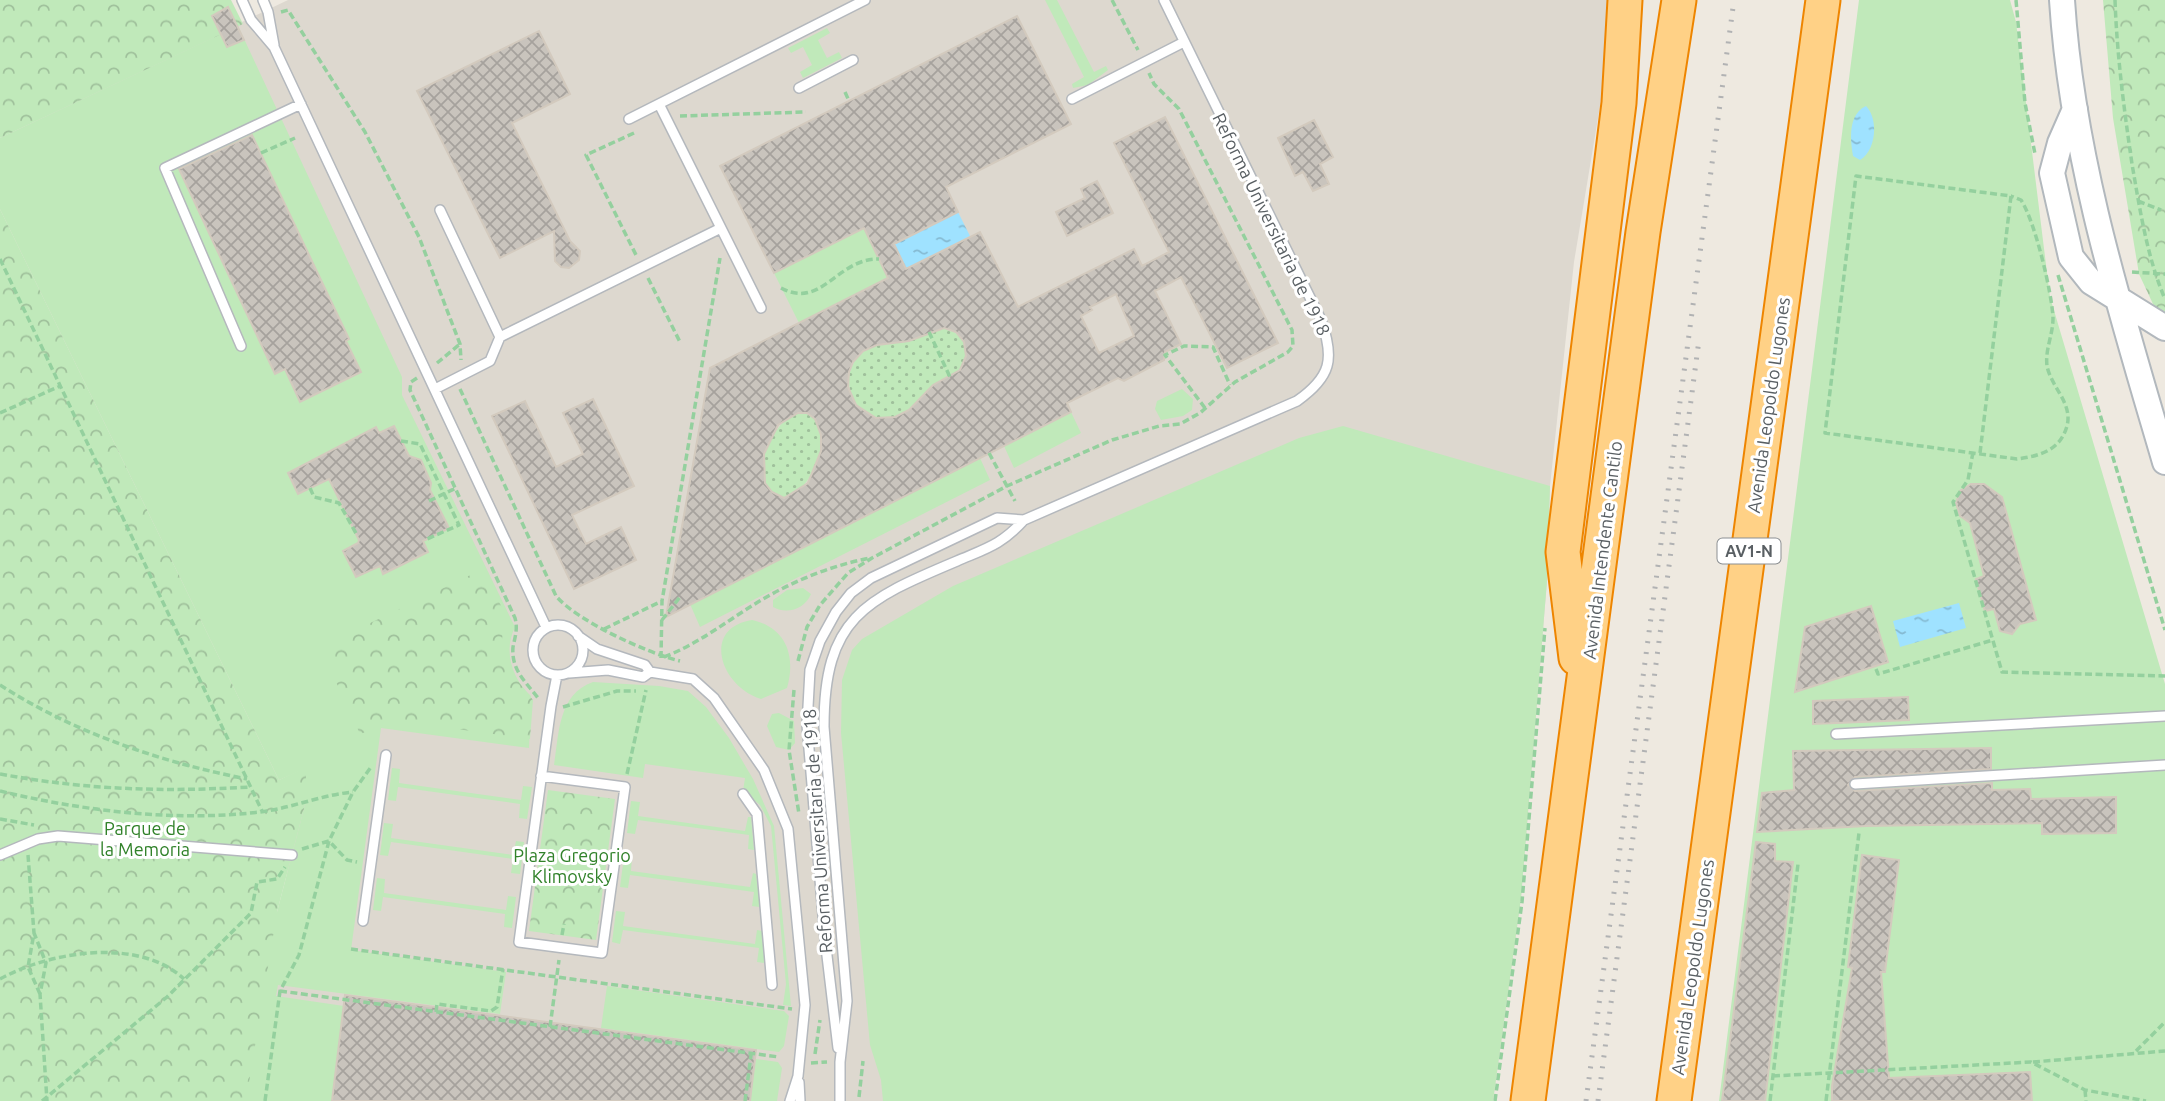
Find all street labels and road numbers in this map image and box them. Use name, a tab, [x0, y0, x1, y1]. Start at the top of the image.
street label: Reforma Universitaria de 1918	[1209, 110, 1335, 338]
street label: Avenida Leopoldo Lugones	[1743, 296, 1793, 514]
street label: Avenida Intendente Cantilo	[1579, 440, 1625, 660]
road number: AV1-N	[1718, 538, 1780, 564]
street label: Reforma Universitaria de 1918	[798, 708, 836, 954]
street label: Avenida Leopoldo Lugones	[1667, 858, 1717, 1076]

